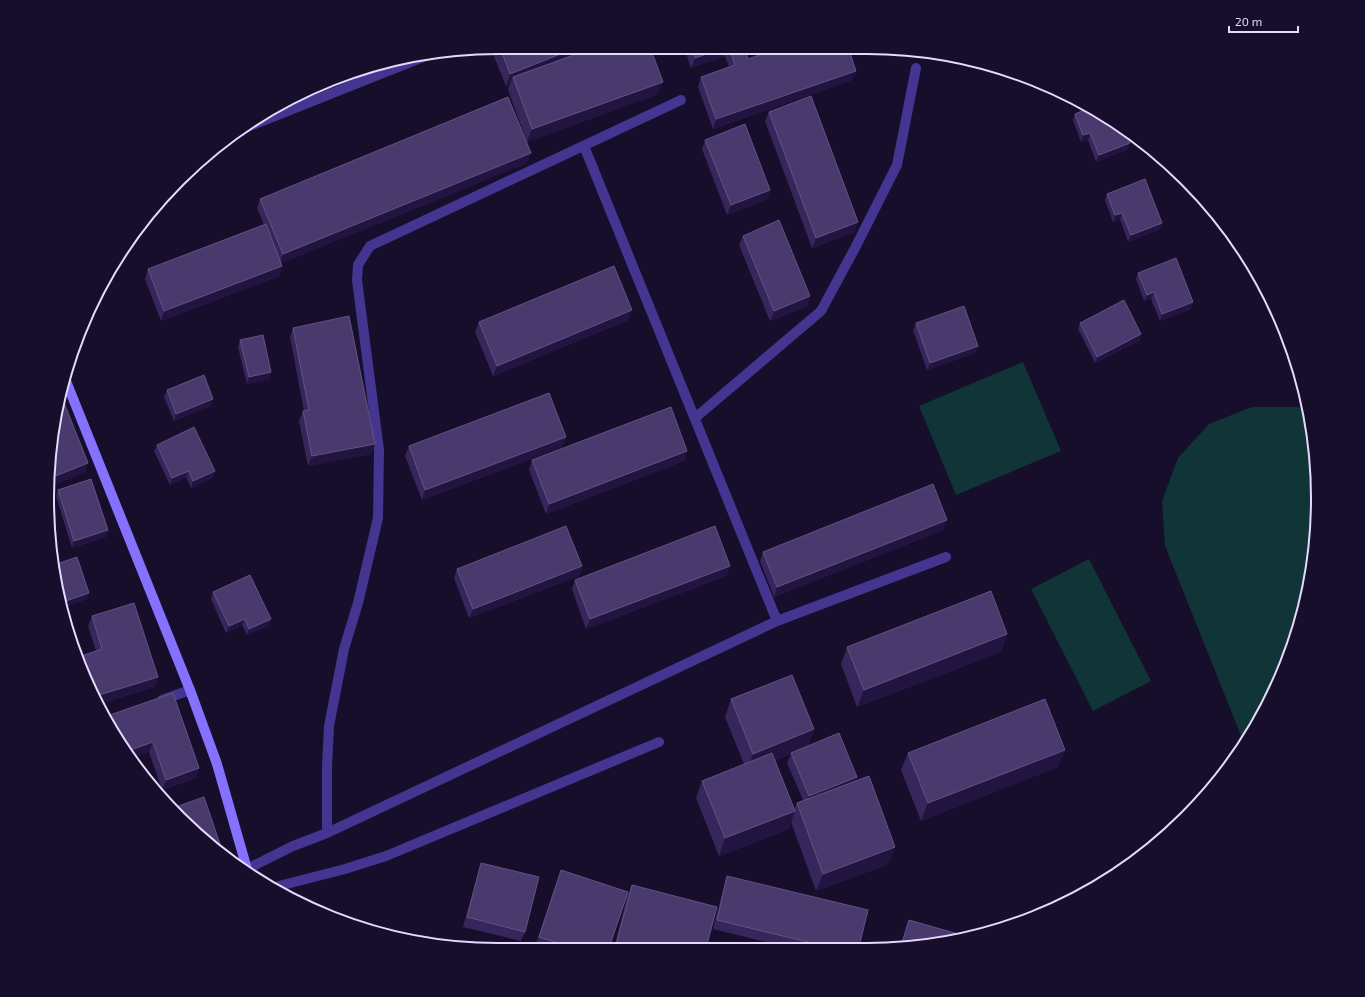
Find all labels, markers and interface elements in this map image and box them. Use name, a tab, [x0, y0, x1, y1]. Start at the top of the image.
scale bar	[1229, 8, 1298, 34]
text: 20 m	[1235, 14, 1262, 28]

